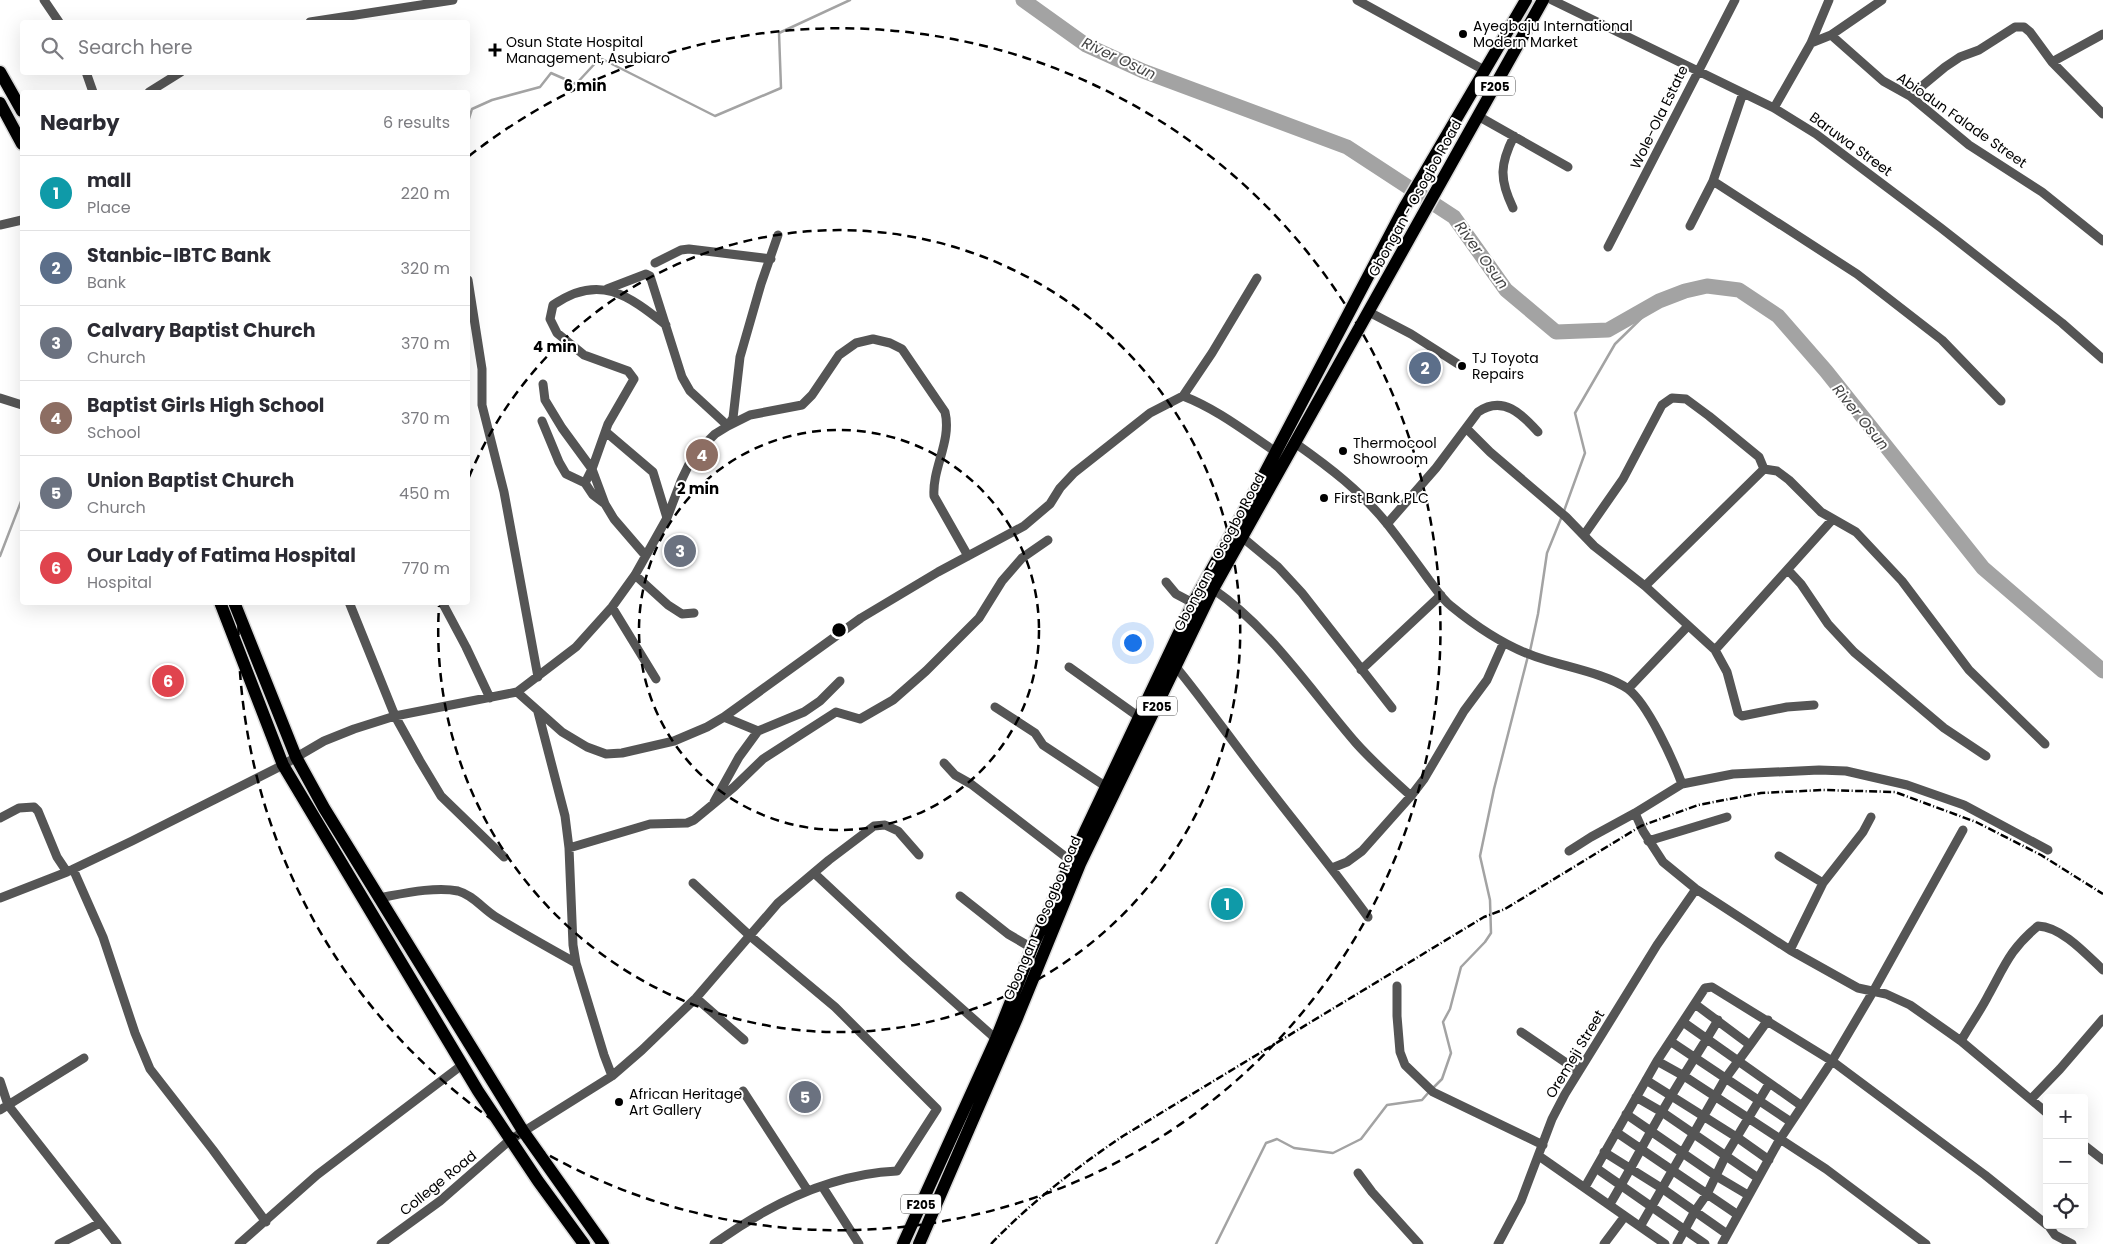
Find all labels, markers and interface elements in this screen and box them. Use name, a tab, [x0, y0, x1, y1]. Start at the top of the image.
place label: Ayegbaju International Modern Market	[1473, 16, 1633, 52]
search box	[20, 20, 470, 75]
marker: Ayegbaju International Modern Market	[1457, 28, 1469, 40]
place label: Osun State Hospital Management, Asubiaro	[506, 32, 670, 68]
water label: River Osun	[1079, 32, 1159, 84]
icon: search	[38, 34, 66, 62]
text: Search here	[78, 34, 192, 61]
marker: Osun State Hospital Management, Asubiaro	[488, 43, 502, 57]
street label: Wole-Ola Estate	[1625, 62, 1693, 172]
street label: Abiodun Falade Street	[1893, 67, 2031, 173]
text: 6 min	[563, 75, 607, 96]
road number: F205	[1475, 76, 1515, 95]
street label: Baruwa Street	[1806, 107, 1896, 181]
text: Nearby	[40, 108, 120, 137]
text: 6 results	[383, 111, 450, 134]
street label: Gbongan - Osogbo Road	[1363, 116, 1467, 280]
text: mall	[87, 167, 131, 194]
text: 1	[53, 182, 59, 205]
text: 220 m	[401, 182, 450, 205]
text: Place	[87, 196, 131, 219]
water label: River Osun	[1450, 217, 1514, 293]
text: Stanbic-IBTC Bank	[87, 242, 271, 269]
text: 2	[51, 257, 61, 280]
text: 320 m	[401, 257, 450, 280]
text: Bank	[87, 271, 126, 294]
text: Calvary Baptist Church	[87, 317, 315, 344]
text: 3	[51, 332, 61, 355]
text: 370 m	[401, 332, 450, 355]
text: 4 min	[533, 336, 577, 357]
text: Church	[87, 346, 146, 369]
place label: TJ Toyota Repairs	[1472, 348, 1539, 384]
pin: 2	[1409, 349, 1441, 387]
marker: TJ Toyota Repairs	[1456, 360, 1468, 372]
water label: River Osun	[1828, 380, 1894, 454]
text: Baptist Girls High School	[87, 392, 324, 419]
text: 4	[51, 407, 61, 430]
text: 370 m	[401, 407, 450, 430]
text: School	[87, 421, 141, 444]
place label: Thermocool Showroom	[1353, 433, 1437, 469]
pin: 4	[686, 436, 718, 474]
marker: Thermocool Showroom	[1337, 445, 1349, 457]
text: Union Baptist Church	[87, 467, 294, 494]
street label: Gbongan - Osogbo Road	[1169, 469, 1269, 635]
text: 2 min	[677, 478, 719, 499]
text: 5	[51, 482, 61, 505]
text: 450 m	[399, 482, 450, 505]
place label: First Bank PLC	[1334, 488, 1429, 508]
marker: First Bank PLC	[1318, 492, 1330, 504]
text: Church	[87, 496, 146, 519]
pin: 3	[664, 532, 696, 570]
text: Our Lady of Fatima Hospital	[87, 542, 356, 569]
text: 6	[51, 557, 61, 580]
text: 770 m	[402, 557, 450, 580]
text: Hospital	[87, 571, 152, 594]
centre of rings	[830, 621, 848, 639]
your location	[1120, 630, 1146, 656]
pin: 6	[152, 662, 184, 700]
road number: F205	[1137, 696, 1177, 716]
street label: Gbongan - Osogbo Road	[998, 833, 1086, 1003]
pin: 1	[1211, 885, 1243, 923]
street label: Oremeji Street	[1541, 1006, 1609, 1102]
pin: 5	[789, 1078, 821, 1116]
place label: African Heritage Art Gallery	[629, 1084, 742, 1120]
map controls	[2043, 1094, 2088, 1229]
button: +	[2043, 1094, 2088, 1139]
marker: African Heritage Art Gallery	[613, 1096, 625, 1108]
button: −	[2043, 1139, 2088, 1184]
street label: College Road	[395, 1146, 481, 1220]
button: locate	[2043, 1184, 2088, 1229]
road number: F205	[901, 1194, 941, 1214]

